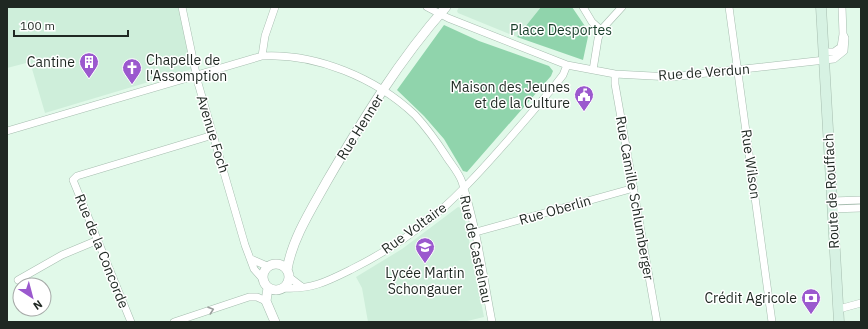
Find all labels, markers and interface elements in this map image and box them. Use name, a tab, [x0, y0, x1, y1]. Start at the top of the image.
scale bar	[14, 12, 128, 38]
text: 100 m	[20, 18, 55, 33]
park label: Place Desportes	[510, 21, 612, 39]
building icon: Cantine	[78, 51, 100, 79]
place label: Chapelle de l'Assomption	[146, 51, 227, 85]
place label: Cantine	[27, 53, 75, 71]
church icon: Chapelle de l'Assomption	[121, 57, 143, 85]
street label: Rue de Verdun	[658, 60, 750, 84]
place label: Maison des Jeunes et de la Culture	[451, 78, 570, 112]
public building icon: Maison des Jeunes et de la Culture	[573, 84, 595, 112]
street label: Rue Henner	[333, 91, 387, 163]
street label: Avenue Foch	[193, 93, 233, 175]
street label: Rue Camille Schlumberger	[612, 115, 658, 281]
street label: Rue Wilson	[737, 128, 765, 200]
street label: Route de Rouffach	[819, 133, 843, 249]
street label: Rue de la Concorde	[71, 191, 133, 311]
street label: Rue Oberlin	[517, 191, 593, 229]
street label: Rue de Castelnau	[456, 194, 496, 304]
street label: Rue Voltaire	[378, 198, 450, 258]
school or university icon: Lycée Martin Schongauer	[414, 236, 436, 264]
place label: Lycée Martin Schongauer	[385, 264, 465, 298]
north arrow	[12, 277, 52, 317]
bank icon: Crédit Agricole	[800, 287, 822, 315]
place label: Crédit Agricole	[704, 289, 797, 307]
text: N	[31, 297, 45, 313]
one-way arrow	[208, 306, 215, 314]

